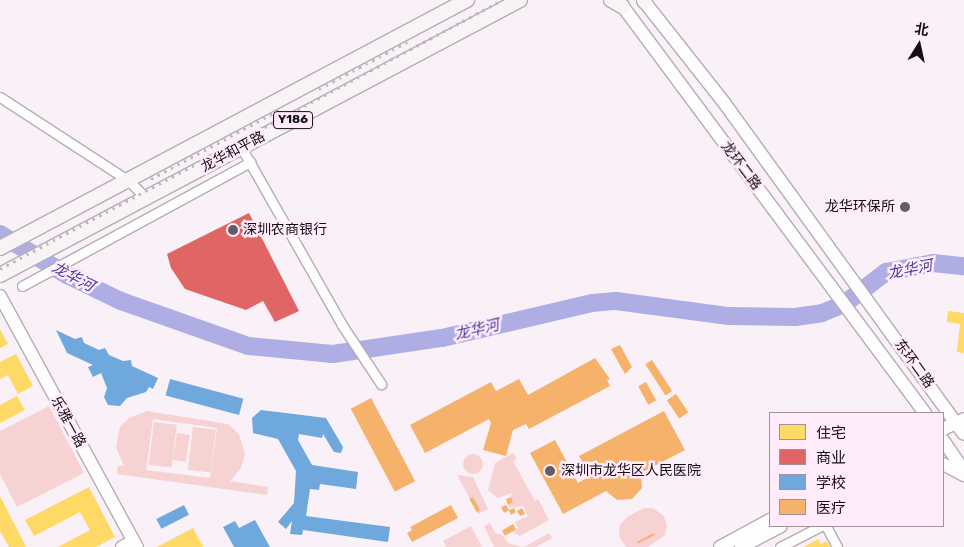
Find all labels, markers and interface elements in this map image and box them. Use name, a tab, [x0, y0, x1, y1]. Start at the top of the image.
north arrow	[894, 20, 944, 70]
text: 北	[913, 20, 930, 39]
road number: Y186	[273, 110, 313, 130]
street label: 龙华和平路	[198, 128, 268, 176]
street label: 龙环二路	[717, 139, 765, 193]
place label: 龙华环保所	[825, 199, 895, 215]
marker: 龙华环保所	[899, 201, 911, 213]
place label: 深圳农商银行	[243, 222, 327, 238]
marker: 深圳农商银行	[227, 224, 239, 236]
water label: 龙华河	[886, 257, 934, 283]
water label: 龙华河	[49, 258, 97, 296]
water label: 龙华河	[453, 316, 501, 344]
street label: 东环二路	[891, 336, 937, 392]
street label: 乐雅一路	[47, 393, 89, 451]
legend	[769, 412, 944, 527]
text: 住宅	[816, 424, 846, 442]
text: 商业	[816, 449, 846, 467]
place label: 深圳市龙华区人民医院	[561, 463, 701, 479]
marker: 深圳市龙华区人民医院	[543, 464, 557, 478]
text: 学校	[816, 474, 846, 492]
text: 医疗	[816, 499, 846, 517]

